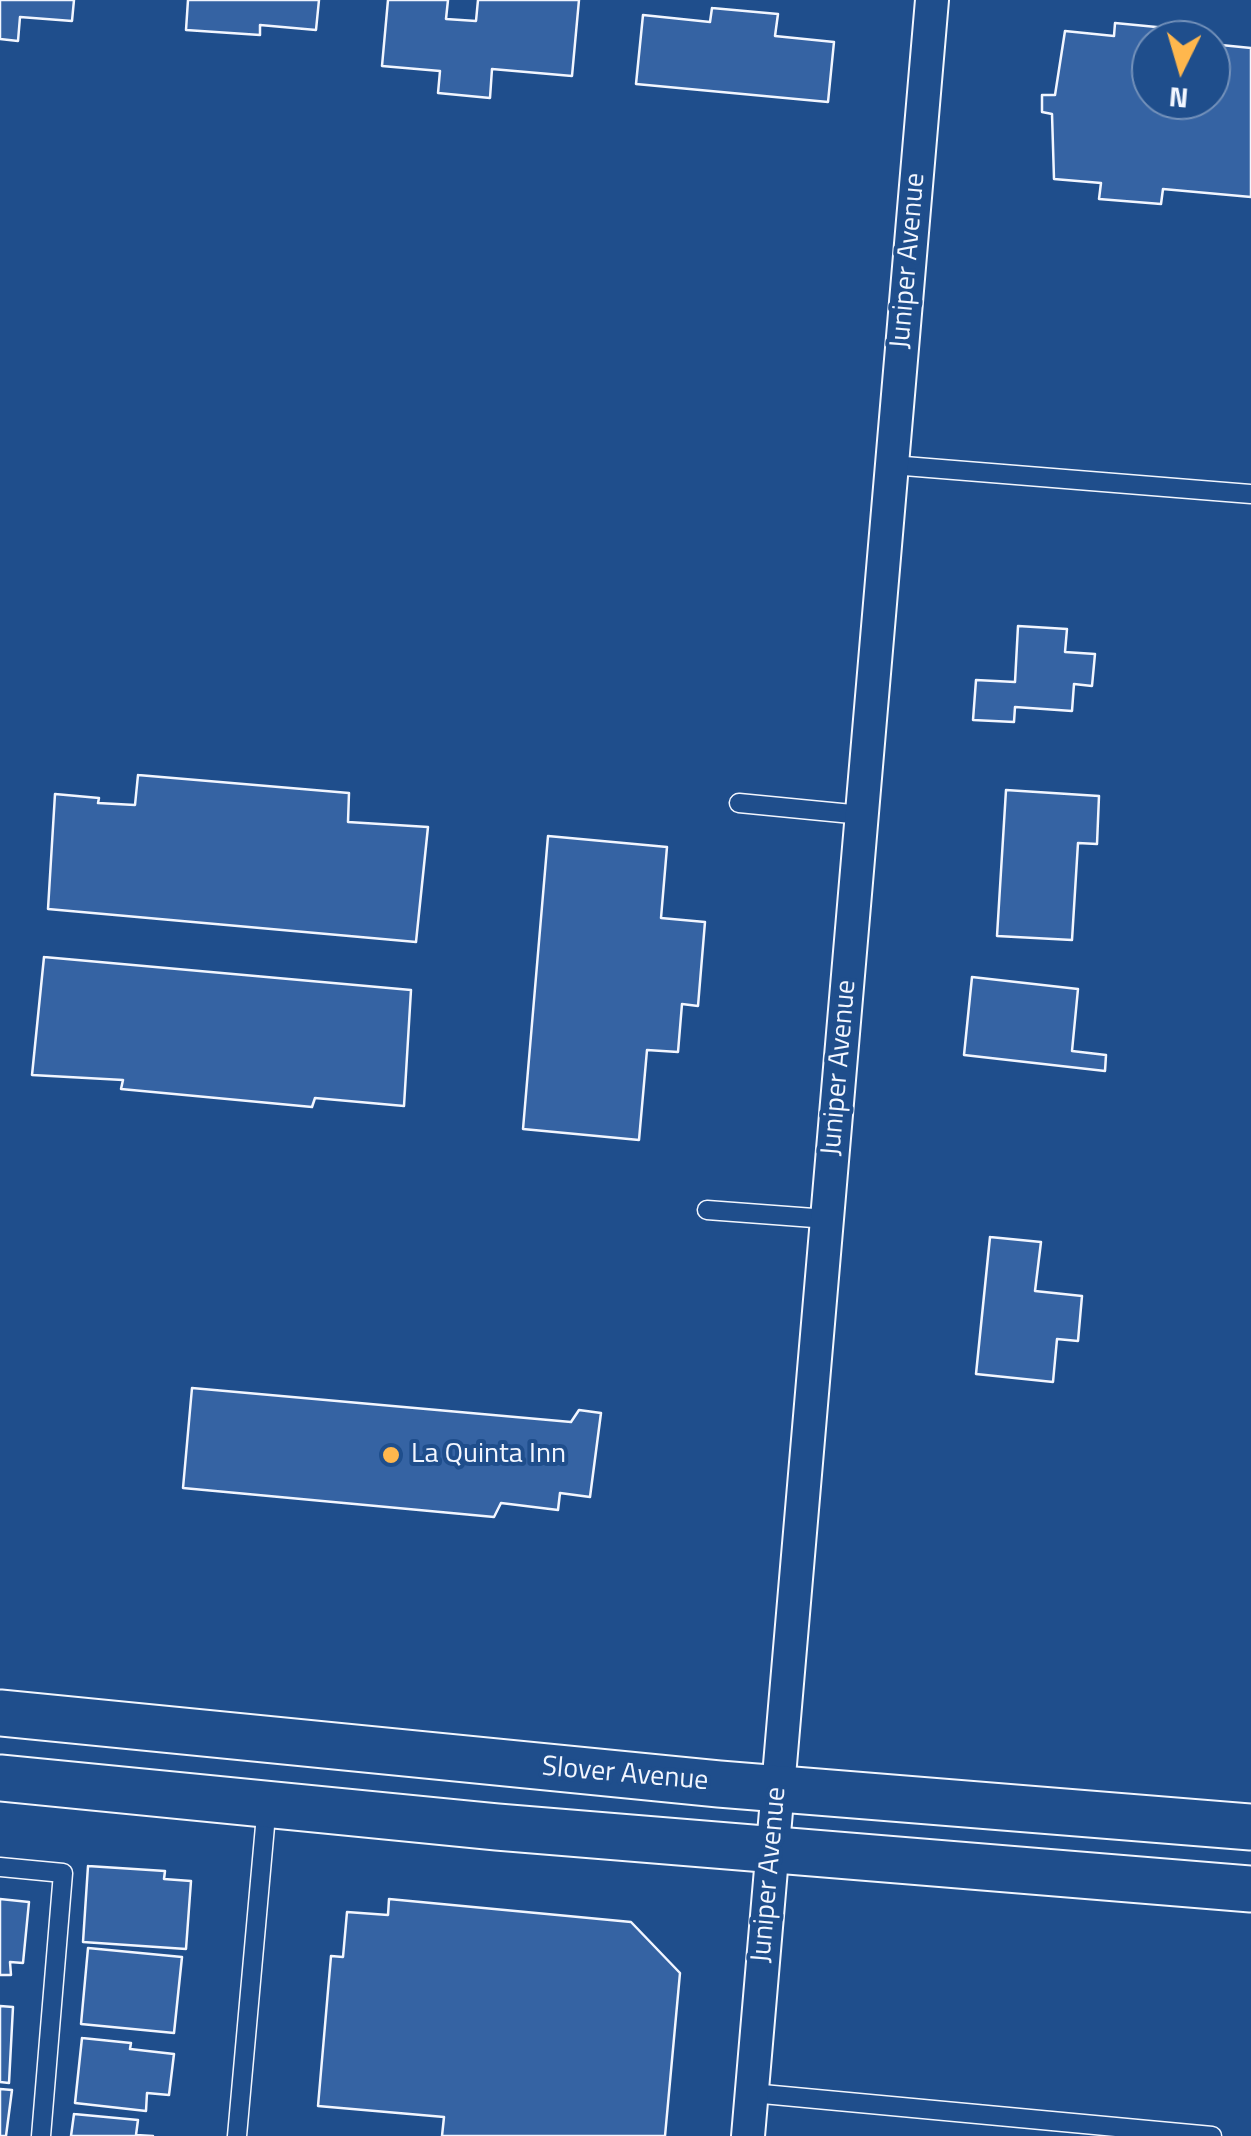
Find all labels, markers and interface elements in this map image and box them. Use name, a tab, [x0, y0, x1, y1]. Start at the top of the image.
north arrow	[1131, 20, 1231, 120]
text: N	[1167, 76, 1190, 121]
street label: Juniper Avenue	[885, 172, 933, 350]
street label: Juniper Avenue	[816, 979, 864, 1157]
place label: La Quinta Inn	[411, 1438, 566, 1472]
marker: La Quinta Inn	[380, 1444, 402, 1466]
street label: Slover Avenue	[540, 1751, 710, 1799]
street label: Juniper Avenue	[746, 1786, 794, 1964]

